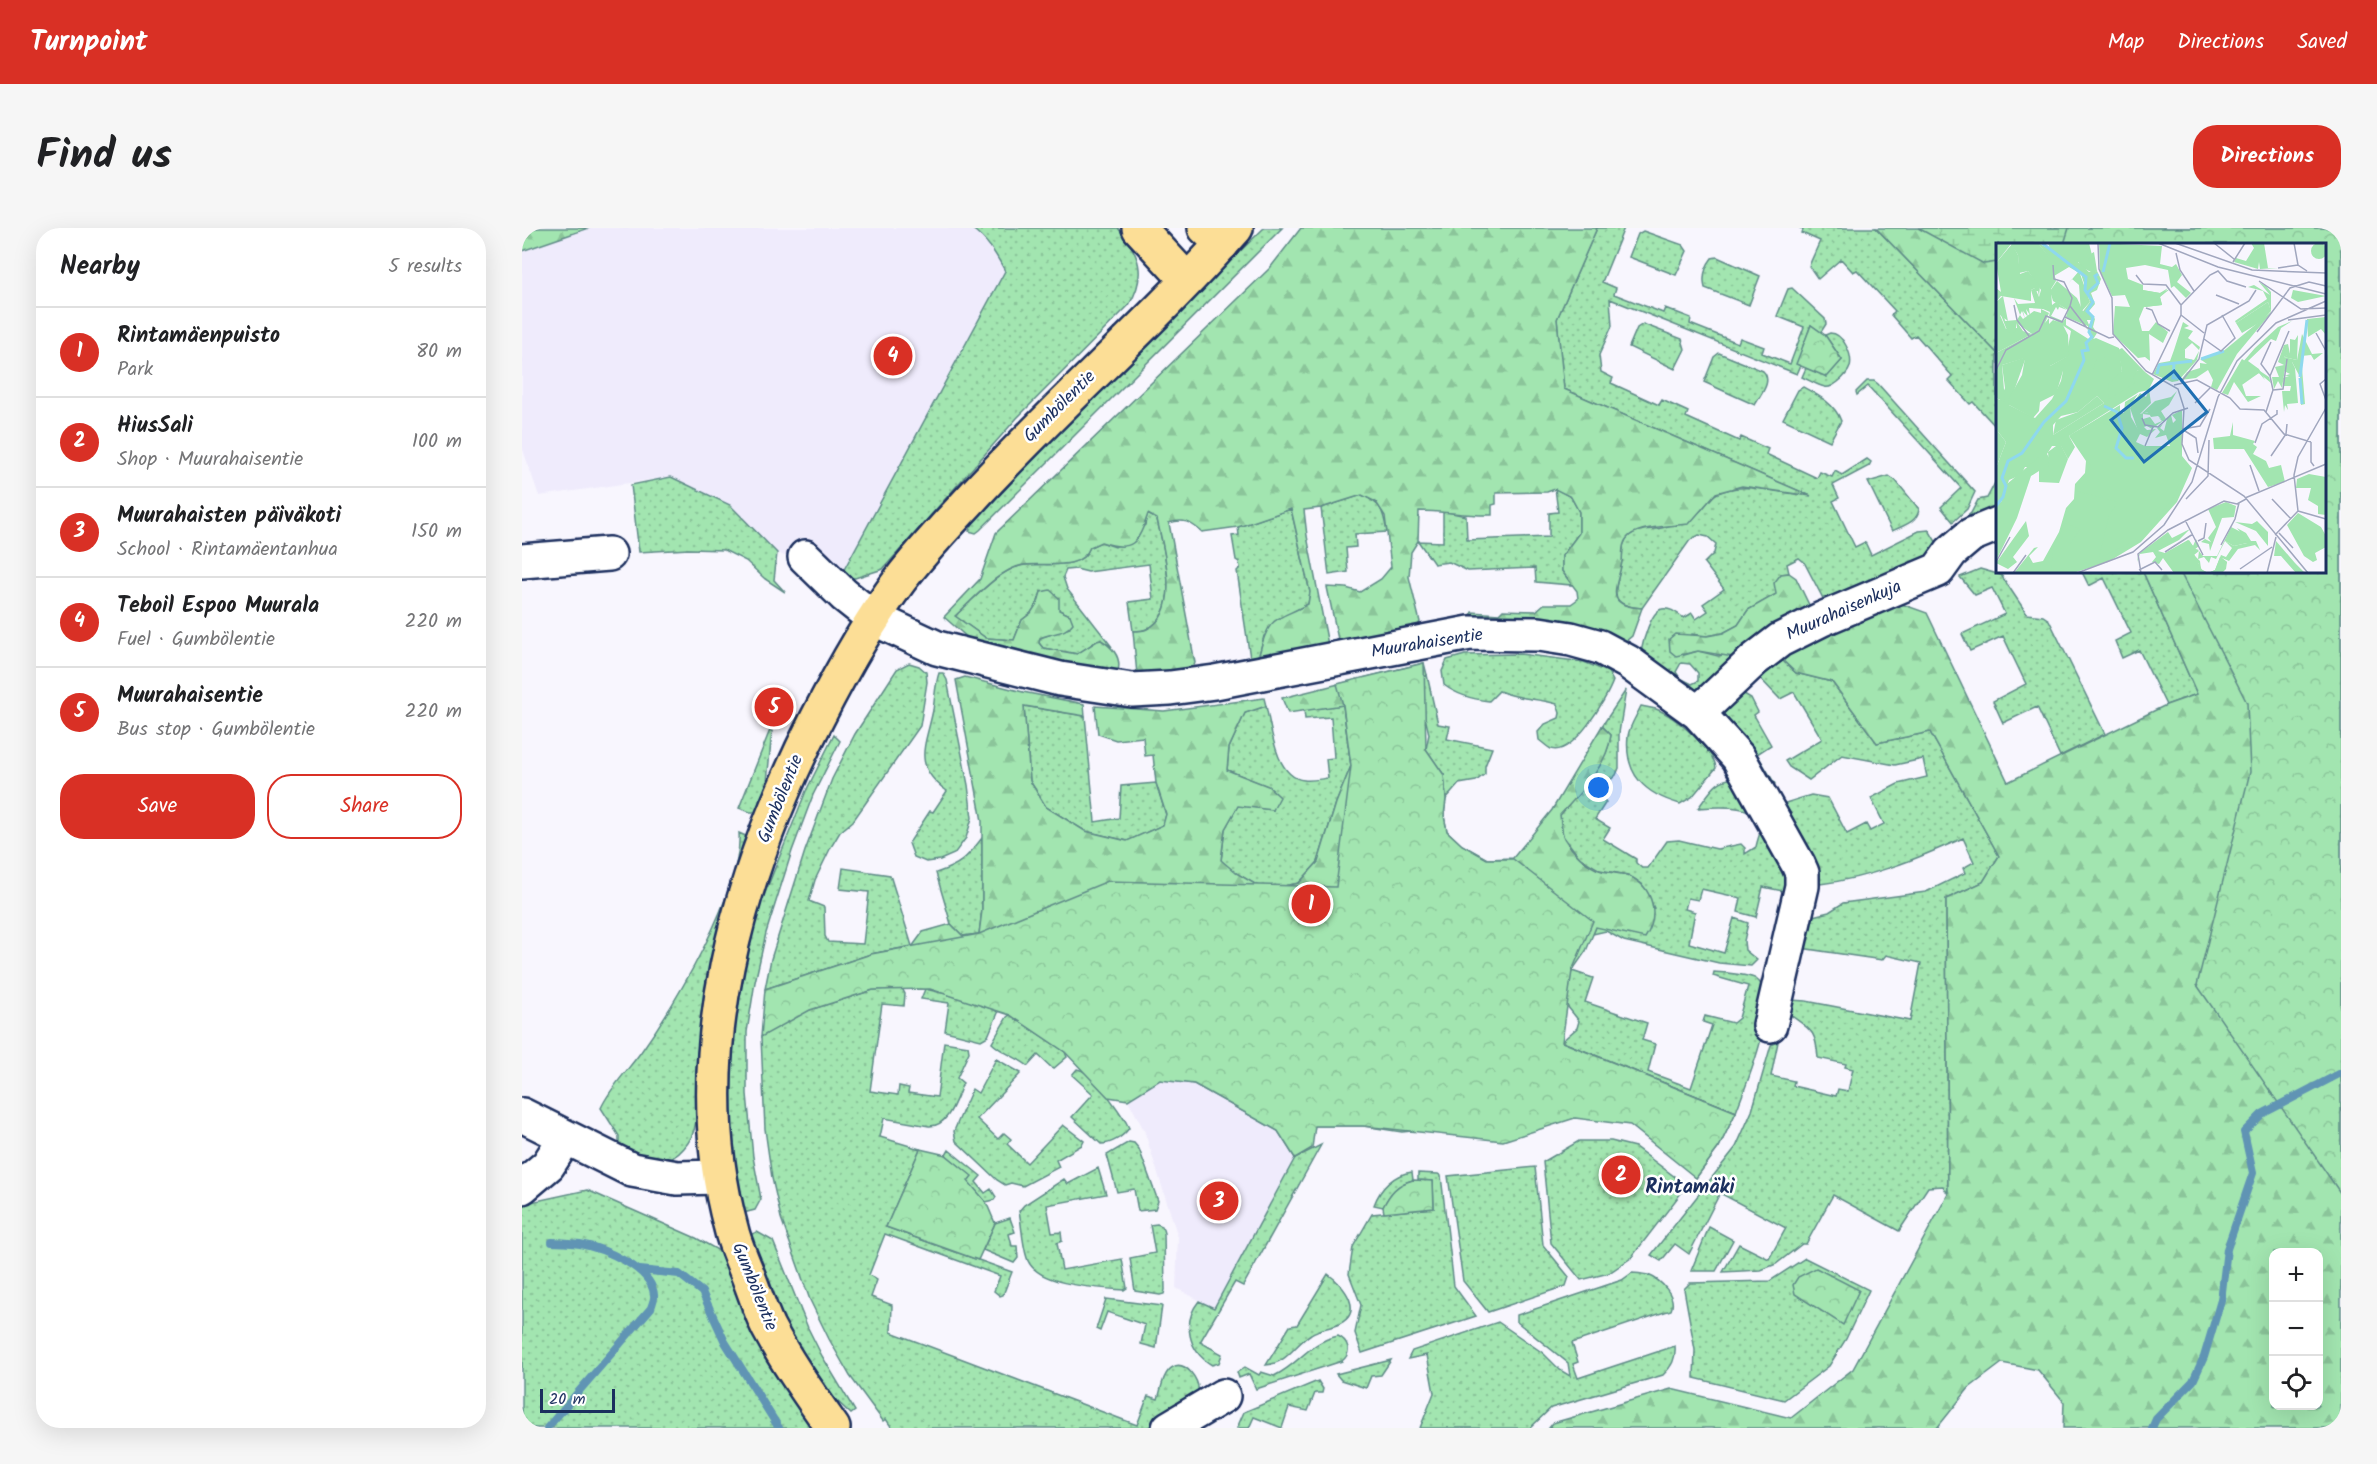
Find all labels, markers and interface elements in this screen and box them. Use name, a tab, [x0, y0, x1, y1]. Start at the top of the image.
text: Turnpoint	[30, 20, 148, 65]
text: Map	[2108, 26, 2144, 59]
text: Directions	[2177, 26, 2264, 59]
text: Saved	[2297, 26, 2347, 59]
text: Find us	[36, 123, 172, 190]
button: Directions	[2193, 125, 2341, 188]
inset map	[1996, 243, 2326, 573]
text: Nearby	[60, 246, 140, 288]
text: 5 results	[388, 251, 462, 283]
text: Rintamäenpuisto	[117, 319, 280, 354]
pin: 4	[874, 334, 913, 378]
text: 1	[76, 336, 83, 368]
text: 80 m	[416, 336, 462, 368]
text: Park	[117, 354, 153, 386]
street label: Gumbölentie	[1017, 364, 1103, 450]
text: HiusSali	[117, 409, 193, 444]
text: 2	[74, 426, 85, 458]
text: 100 m	[412, 426, 462, 458]
text: Shop · Muurahaisentie	[117, 444, 303, 476]
text: Muurahaisten päiväkoti	[117, 499, 341, 534]
text: 3	[74, 516, 85, 548]
text: 150 m	[411, 516, 462, 548]
text: School · Rintamäentanhua	[117, 534, 338, 566]
street label: Muurahaisenkuja	[1782, 573, 1906, 649]
text: Teboil Espoo Muurala	[117, 589, 319, 624]
text: 4	[74, 606, 85, 638]
text: 220 m	[405, 606, 462, 638]
street label: Muurahaisentie	[1369, 621, 1485, 667]
text: Fuel · Gumbölentie	[117, 624, 275, 656]
text: Muurahaisentie	[117, 679, 263, 714]
pin: 5	[754, 684, 794, 730]
text: 5	[74, 696, 85, 728]
text: 220 m	[405, 696, 462, 728]
text: Bus stop · Gumbölentie	[117, 714, 315, 746]
street label: Gumbölentie	[750, 750, 812, 848]
your location	[1584, 773, 1613, 802]
button: Save	[60, 774, 255, 839]
button: Share	[267, 774, 462, 839]
pin: 1	[1292, 882, 1330, 926]
pin: 2	[1602, 1152, 1640, 1198]
district label: Rintamäki	[1645, 1172, 1735, 1204]
pin: 3	[1200, 1178, 1238, 1224]
street label: Gumbölentie	[723, 1238, 785, 1336]
map controls	[2269, 1248, 2323, 1410]
button: +	[2269, 1248, 2323, 1302]
button: −	[2269, 1302, 2323, 1356]
button: locate	[2269, 1356, 2323, 1410]
scale bar	[540, 1386, 615, 1414]
text: 20 m	[549, 1387, 585, 1412]

